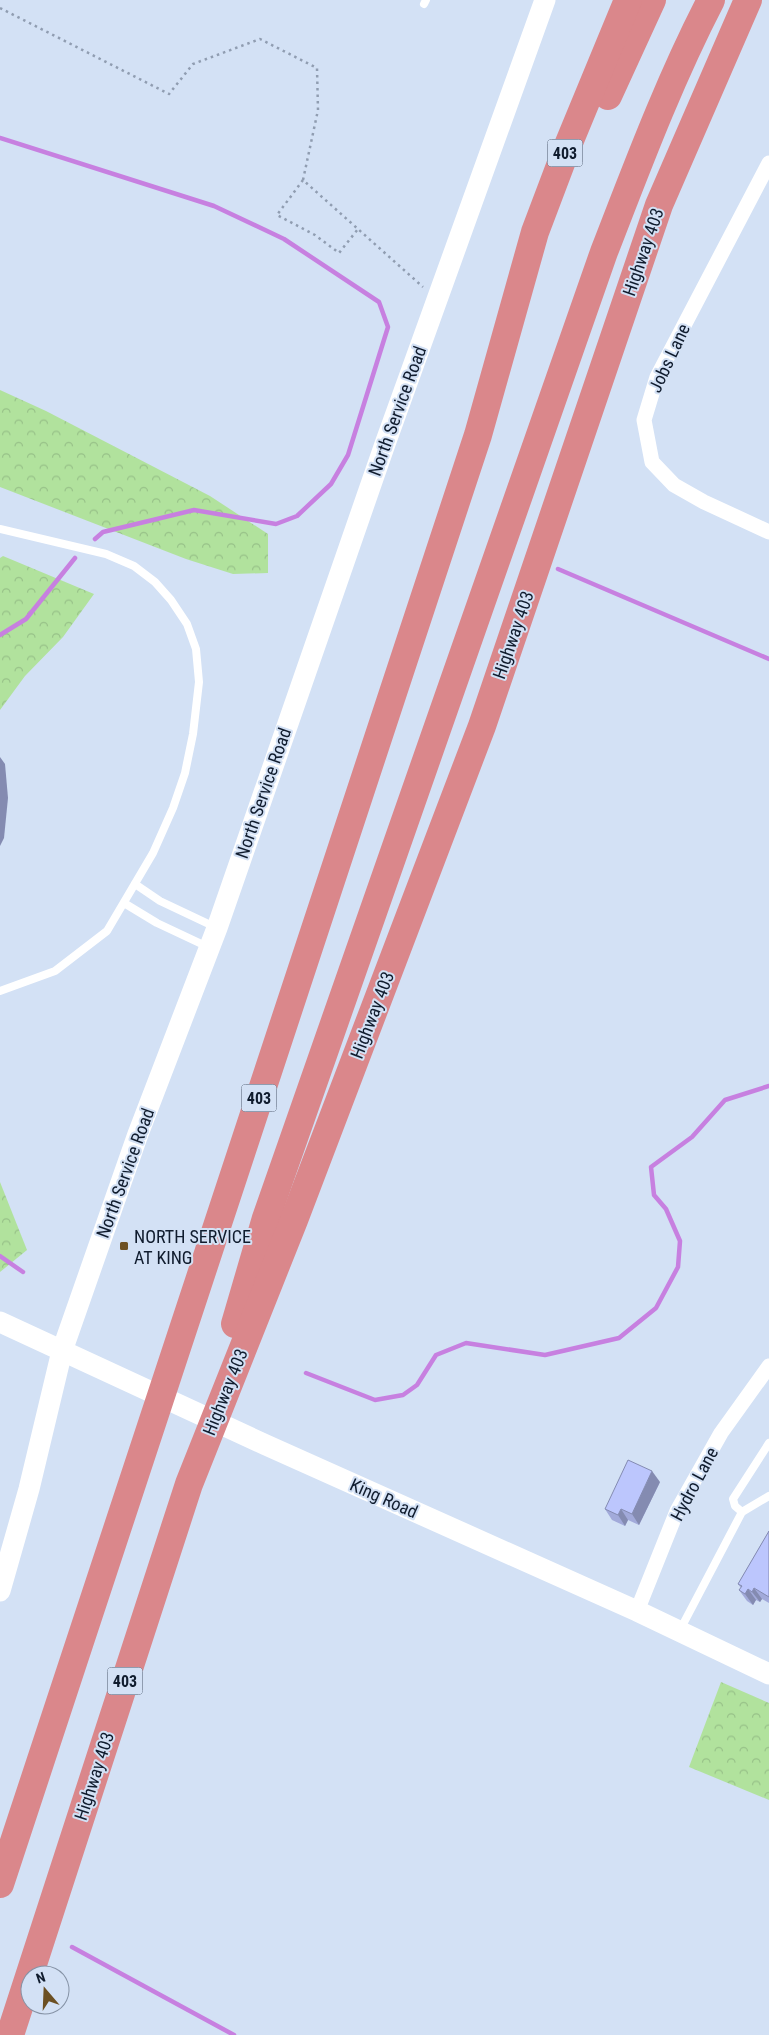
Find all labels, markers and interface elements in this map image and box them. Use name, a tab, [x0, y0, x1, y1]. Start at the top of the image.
road number: 403	[548, 140, 582, 167]
street label: Highway 403	[618, 205, 668, 299]
street label: Jobs Lane	[644, 320, 694, 396]
street label: North Service Road	[364, 343, 430, 479]
street label: Highway 403	[488, 588, 538, 682]
street label: North Service Road	[231, 725, 295, 861]
street label: Highway 403	[346, 969, 398, 1061]
road number: 403	[242, 1084, 276, 1112]
street label: North Service Road	[92, 1105, 158, 1241]
place label: NORTH SERVICE AT KING	[134, 1226, 251, 1268]
marker: NORTH SERVICE AT KING	[118, 1240, 130, 1252]
street label: Highway 403	[198, 1346, 252, 1438]
street label: Hydro Lane	[666, 1444, 722, 1524]
street label: King Road	[347, 1474, 421, 1522]
road number: 403	[108, 1668, 142, 1694]
street label: Highway 403	[70, 1729, 118, 1823]
north arrow	[20, 1965, 70, 2015]
text: N	[34, 1969, 47, 1987]

